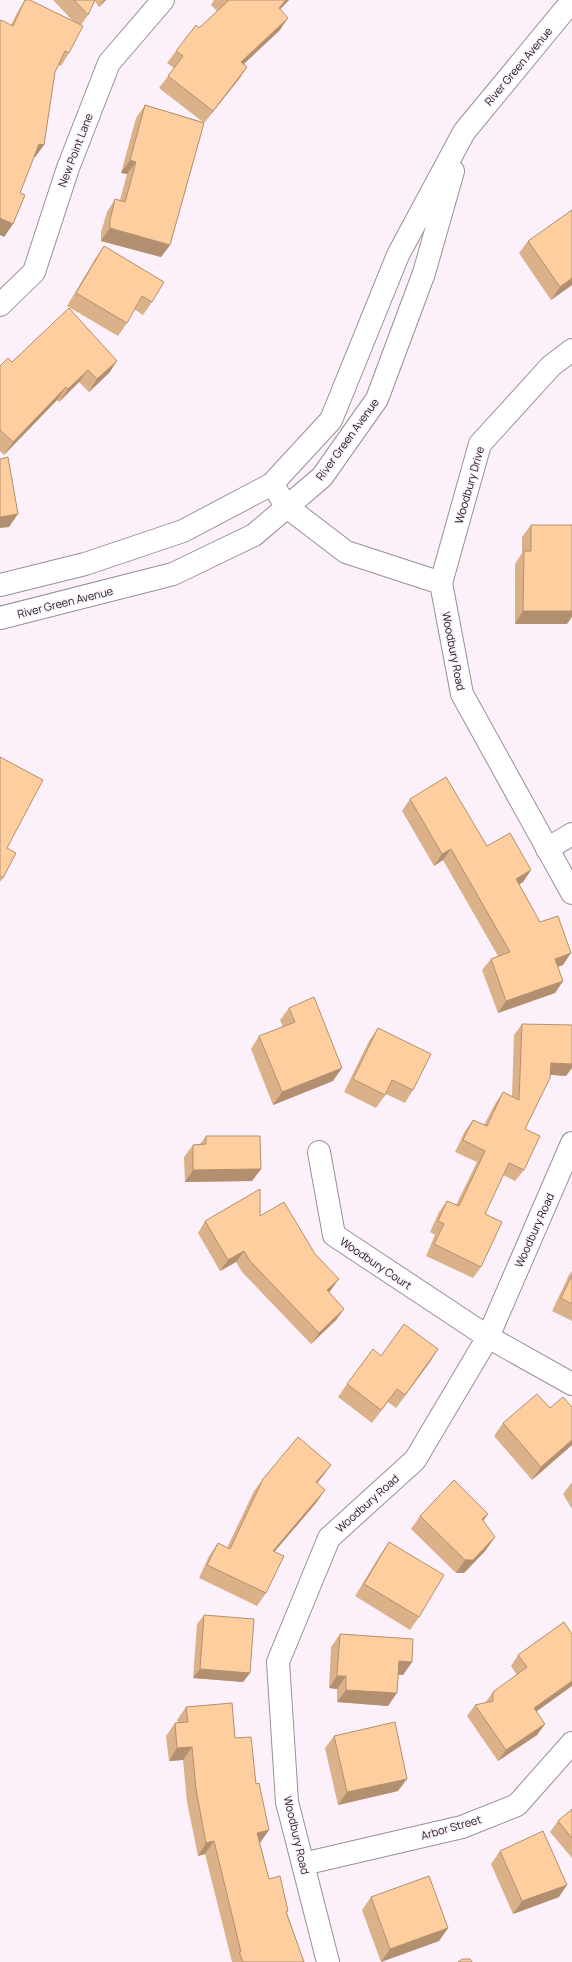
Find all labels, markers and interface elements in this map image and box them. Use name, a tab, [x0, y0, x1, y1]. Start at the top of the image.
street label: River Green Avenue	[481, 23, 556, 108]
street label: New Point Lane	[54, 110, 96, 189]
street label: River Green Avenue	[312, 394, 382, 483]
street label: Woodbury Drive	[451, 444, 487, 525]
street label: River Green Avenue	[16, 583, 115, 621]
street label: Woodbury Road	[439, 610, 469, 692]
street label: Woodbury Road	[511, 1190, 557, 1270]
street label: Woodbury Court	[337, 1233, 415, 1293]
street label: Woodbury Road	[332, 1471, 402, 1535]
street label: Woodbury Road	[281, 1794, 313, 1876]
street label: Arbor Street	[419, 1811, 483, 1843]

